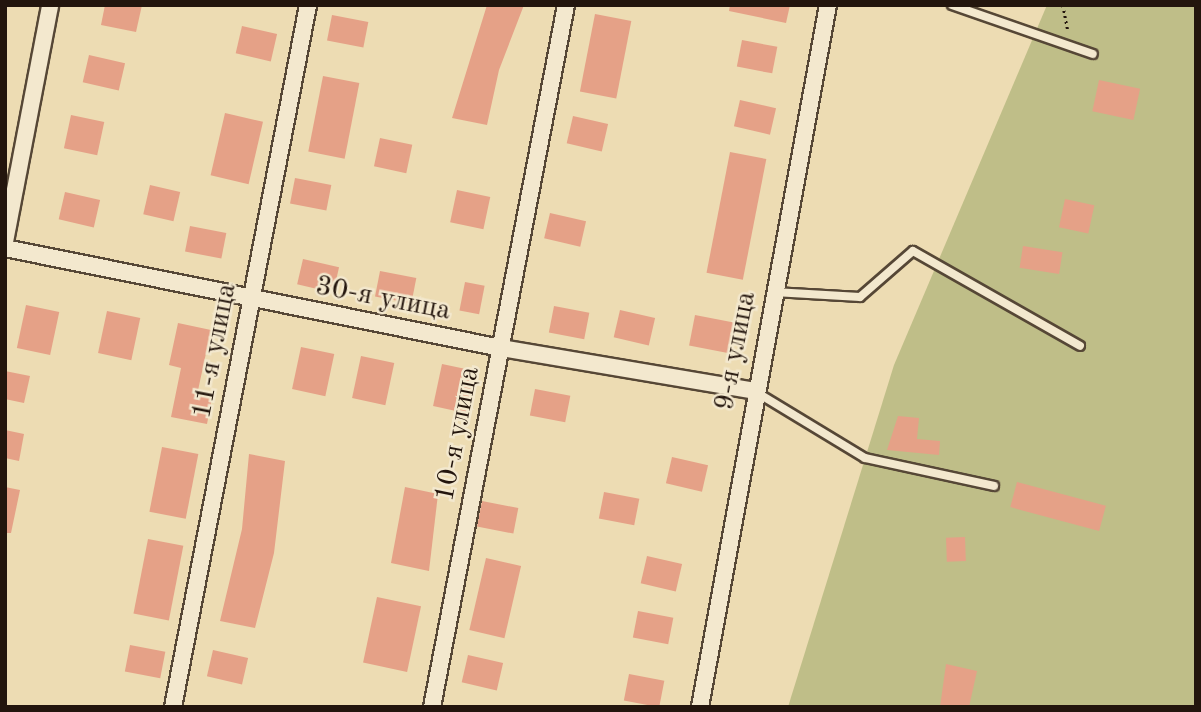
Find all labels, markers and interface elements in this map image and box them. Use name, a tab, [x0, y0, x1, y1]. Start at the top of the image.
street label: 30-я улица	[313, 269, 453, 329]
street label: 11-я улица	[185, 281, 245, 421]
street label: 9-я улица	[708, 289, 764, 413]
street label: 10-я улица	[428, 364, 488, 504]

